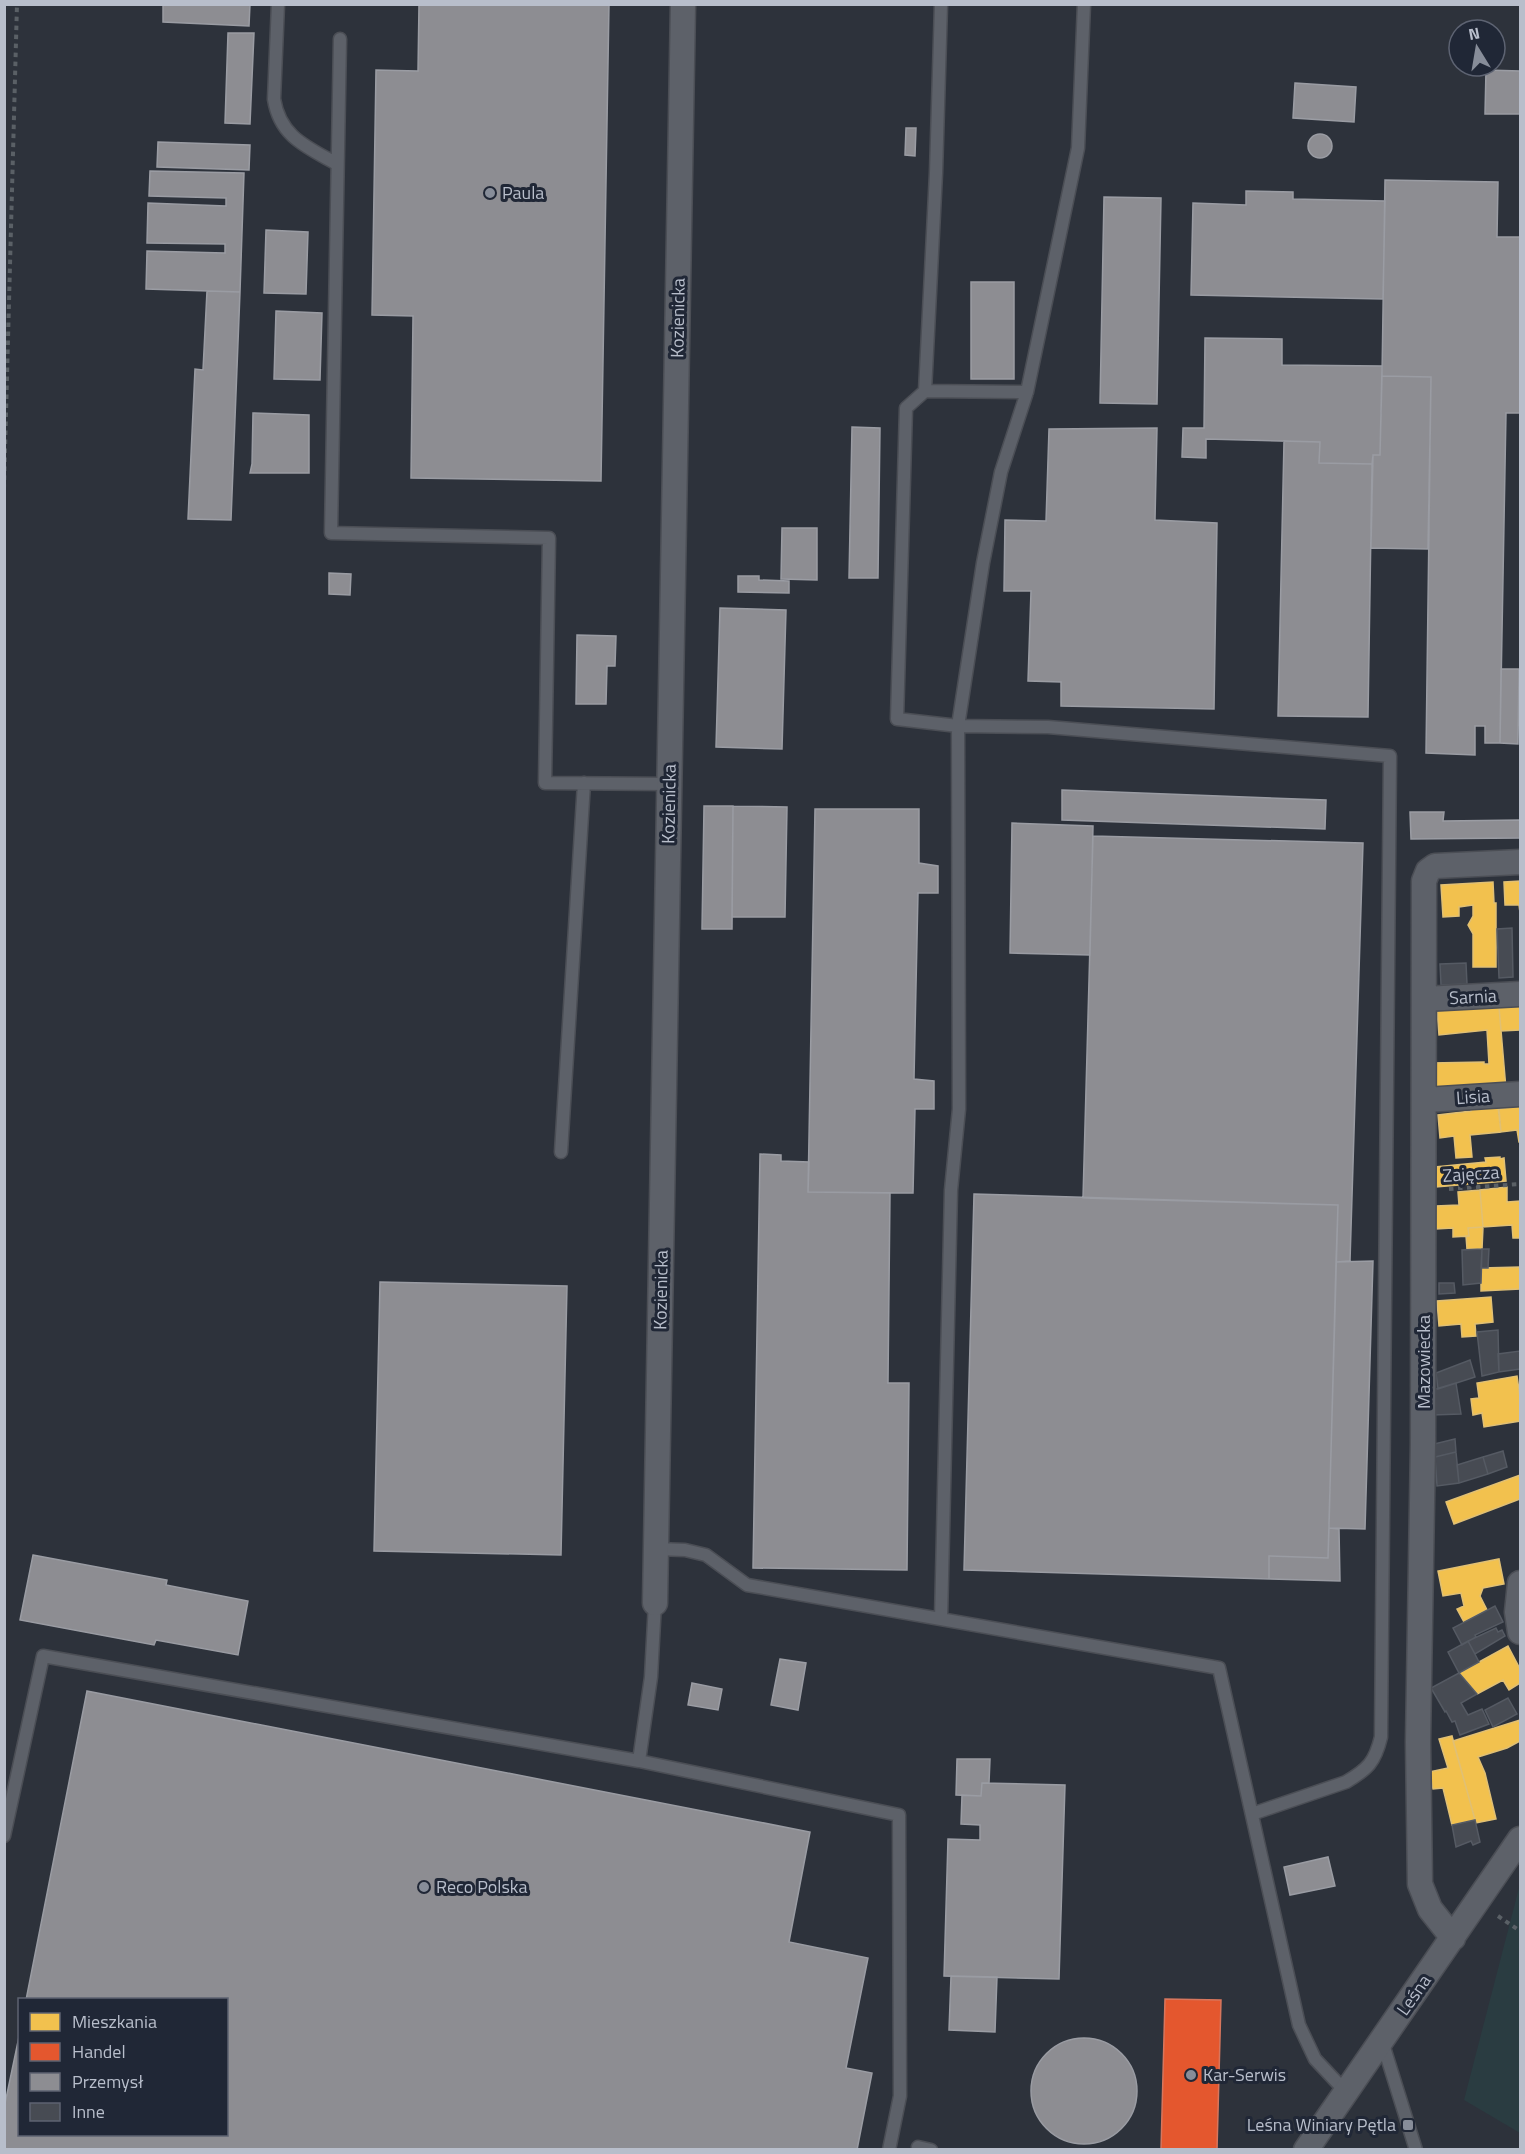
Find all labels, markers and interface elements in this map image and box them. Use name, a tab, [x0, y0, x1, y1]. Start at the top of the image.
north arrow	[1447, 18, 1507, 78]
text: N	[1466, 20, 1482, 46]
place label: Paula	[502, 179, 544, 206]
marker: Paula	[483, 186, 497, 200]
street label: Kozienicka	[663, 278, 692, 358]
street label: Kozienicka	[654, 764, 683, 844]
street label: Sarnia	[1448, 982, 1497, 1011]
street label: Lisia	[1455, 1082, 1491, 1111]
street label: Zajęcza	[1442, 1158, 1500, 1189]
street label: Kozienicka	[646, 1250, 675, 1330]
street label: Mazowiecka	[1410, 1315, 1437, 1409]
place label: Reco Polska	[436, 1873, 527, 1900]
marker: Reco Polska	[417, 1880, 431, 1894]
street label: Leśna	[1390, 1969, 1437, 2021]
legend	[18, 1998, 228, 2136]
text: Mieszkania	[72, 2008, 157, 2035]
text: Handel	[72, 2038, 126, 2065]
place label: Kar-Serwis	[1203, 2061, 1286, 2088]
text: Przemysł	[72, 2068, 144, 2095]
marker: Kar-Serwis	[1184, 2068, 1198, 2082]
text: Inne	[72, 2098, 105, 2125]
place label: Leśna Winiary Pętla	[1247, 2111, 1396, 2138]
marker: Leśna Winiary Pętla	[1401, 2118, 1415, 2132]

